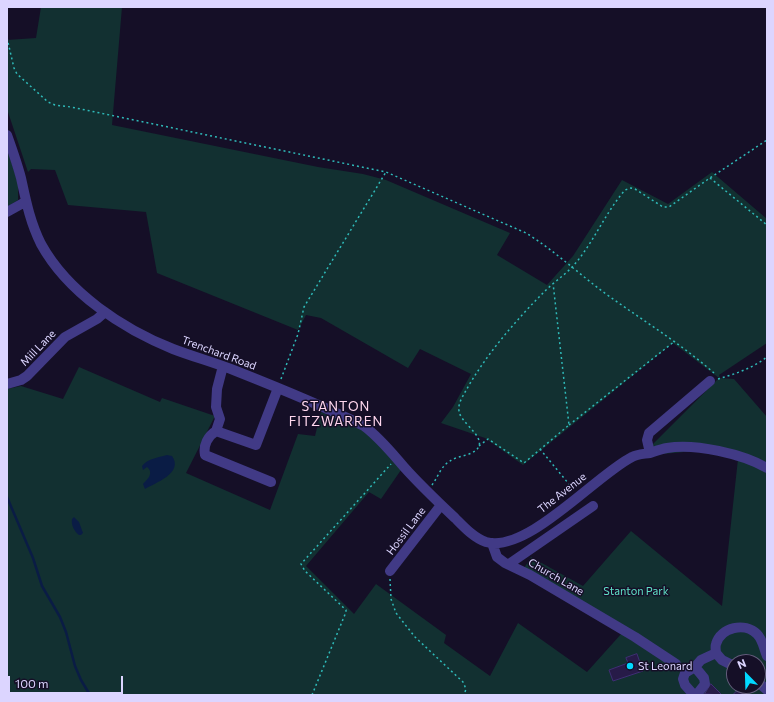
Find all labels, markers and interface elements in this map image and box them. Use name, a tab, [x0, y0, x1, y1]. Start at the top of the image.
street label: Mill Lane	[18, 327, 58, 369]
street label: Trenchard Road	[180, 333, 258, 373]
district label: STANTON FITZWARREN	[289, 399, 383, 430]
street label: The Avenue	[535, 470, 589, 516]
street label: Hossil Lane	[384, 504, 428, 558]
street label: Church Lane	[526, 556, 586, 598]
park label: Stanton Park	[603, 584, 669, 598]
north arrow	[726, 654, 766, 694]
text: N	[735, 656, 748, 671]
place label: St Leonard	[638, 659, 692, 673]
marker: St Leonard	[625, 661, 635, 671]
scale bar	[10, 668, 125, 694]
text: 100 m	[15, 676, 49, 690]

